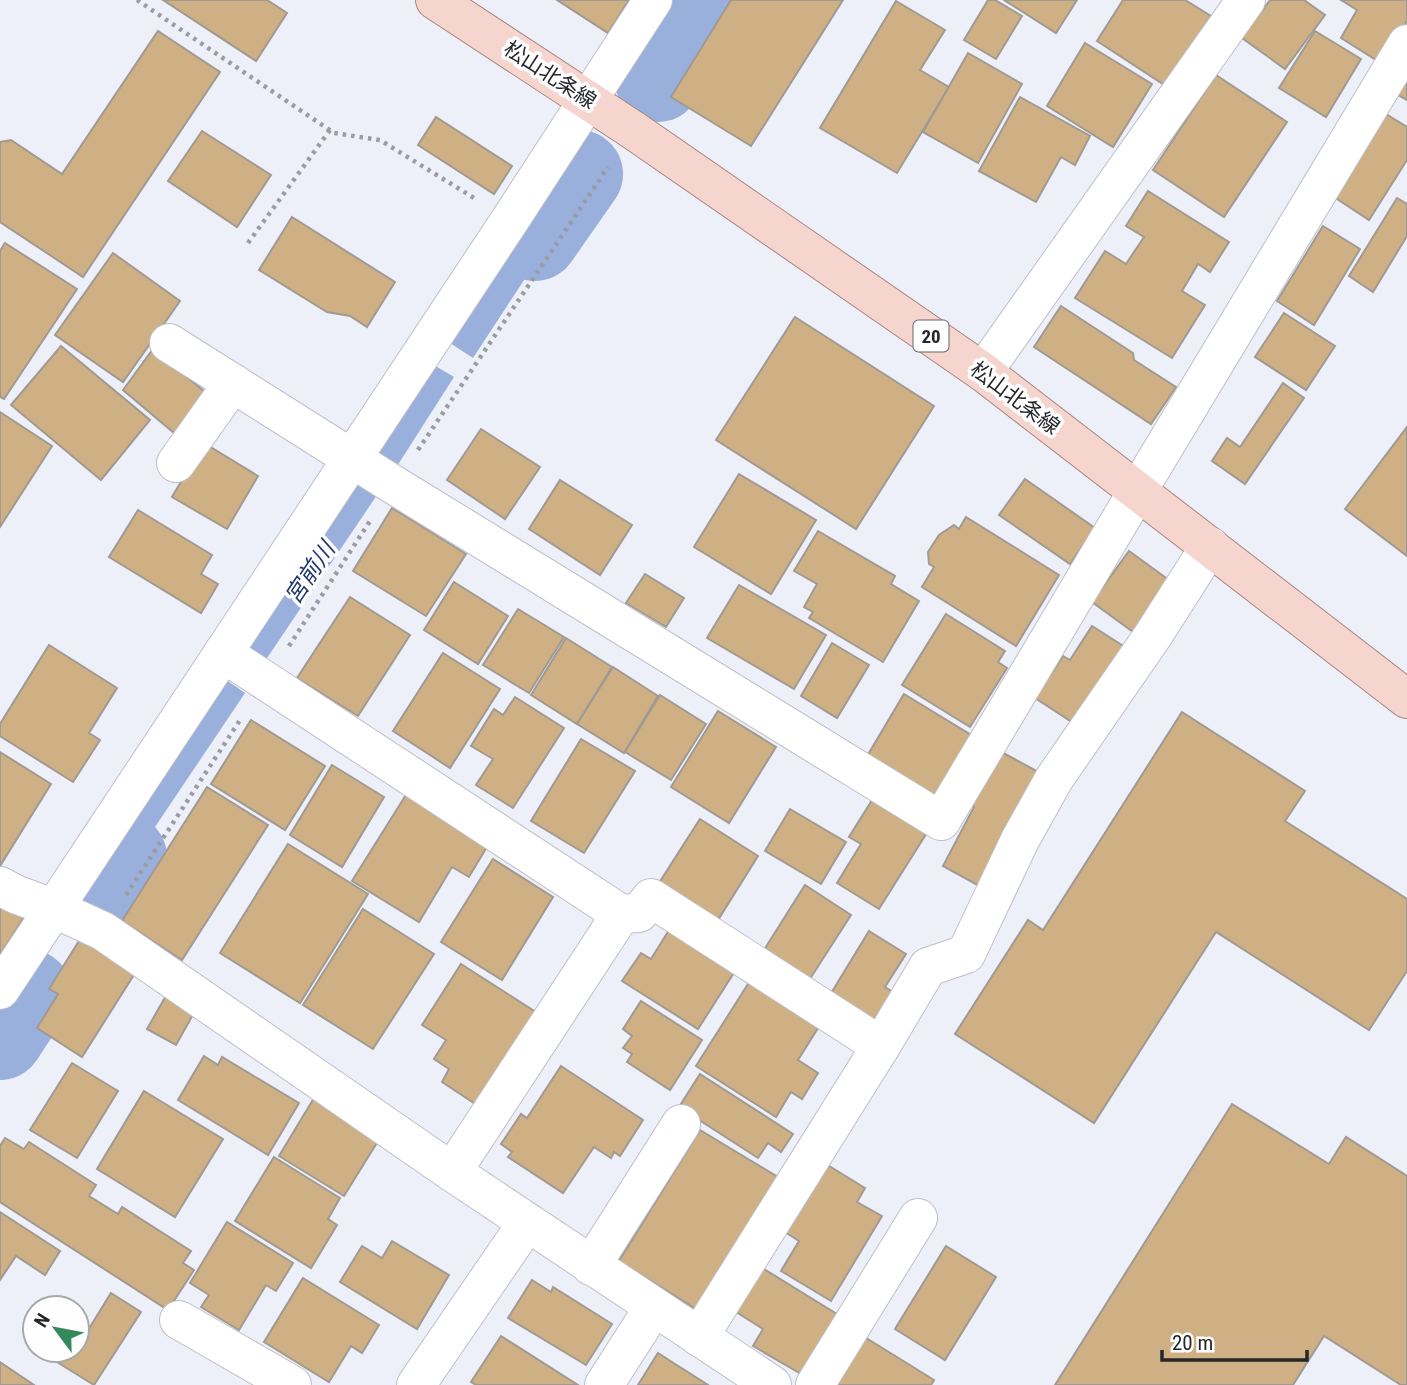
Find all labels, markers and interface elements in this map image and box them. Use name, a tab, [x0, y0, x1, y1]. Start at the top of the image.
street label: 松山北条線	[499, 36, 601, 114]
road number: 20	[914, 320, 948, 352]
street label: 松山北条線	[966, 357, 1064, 439]
water label: 宮前川	[280, 534, 342, 609]
north arrow	[21, 1294, 91, 1364]
text: N	[29, 1309, 55, 1331]
scale bar	[1162, 1318, 1307, 1362]
text: 20 m	[1172, 1331, 1213, 1355]

